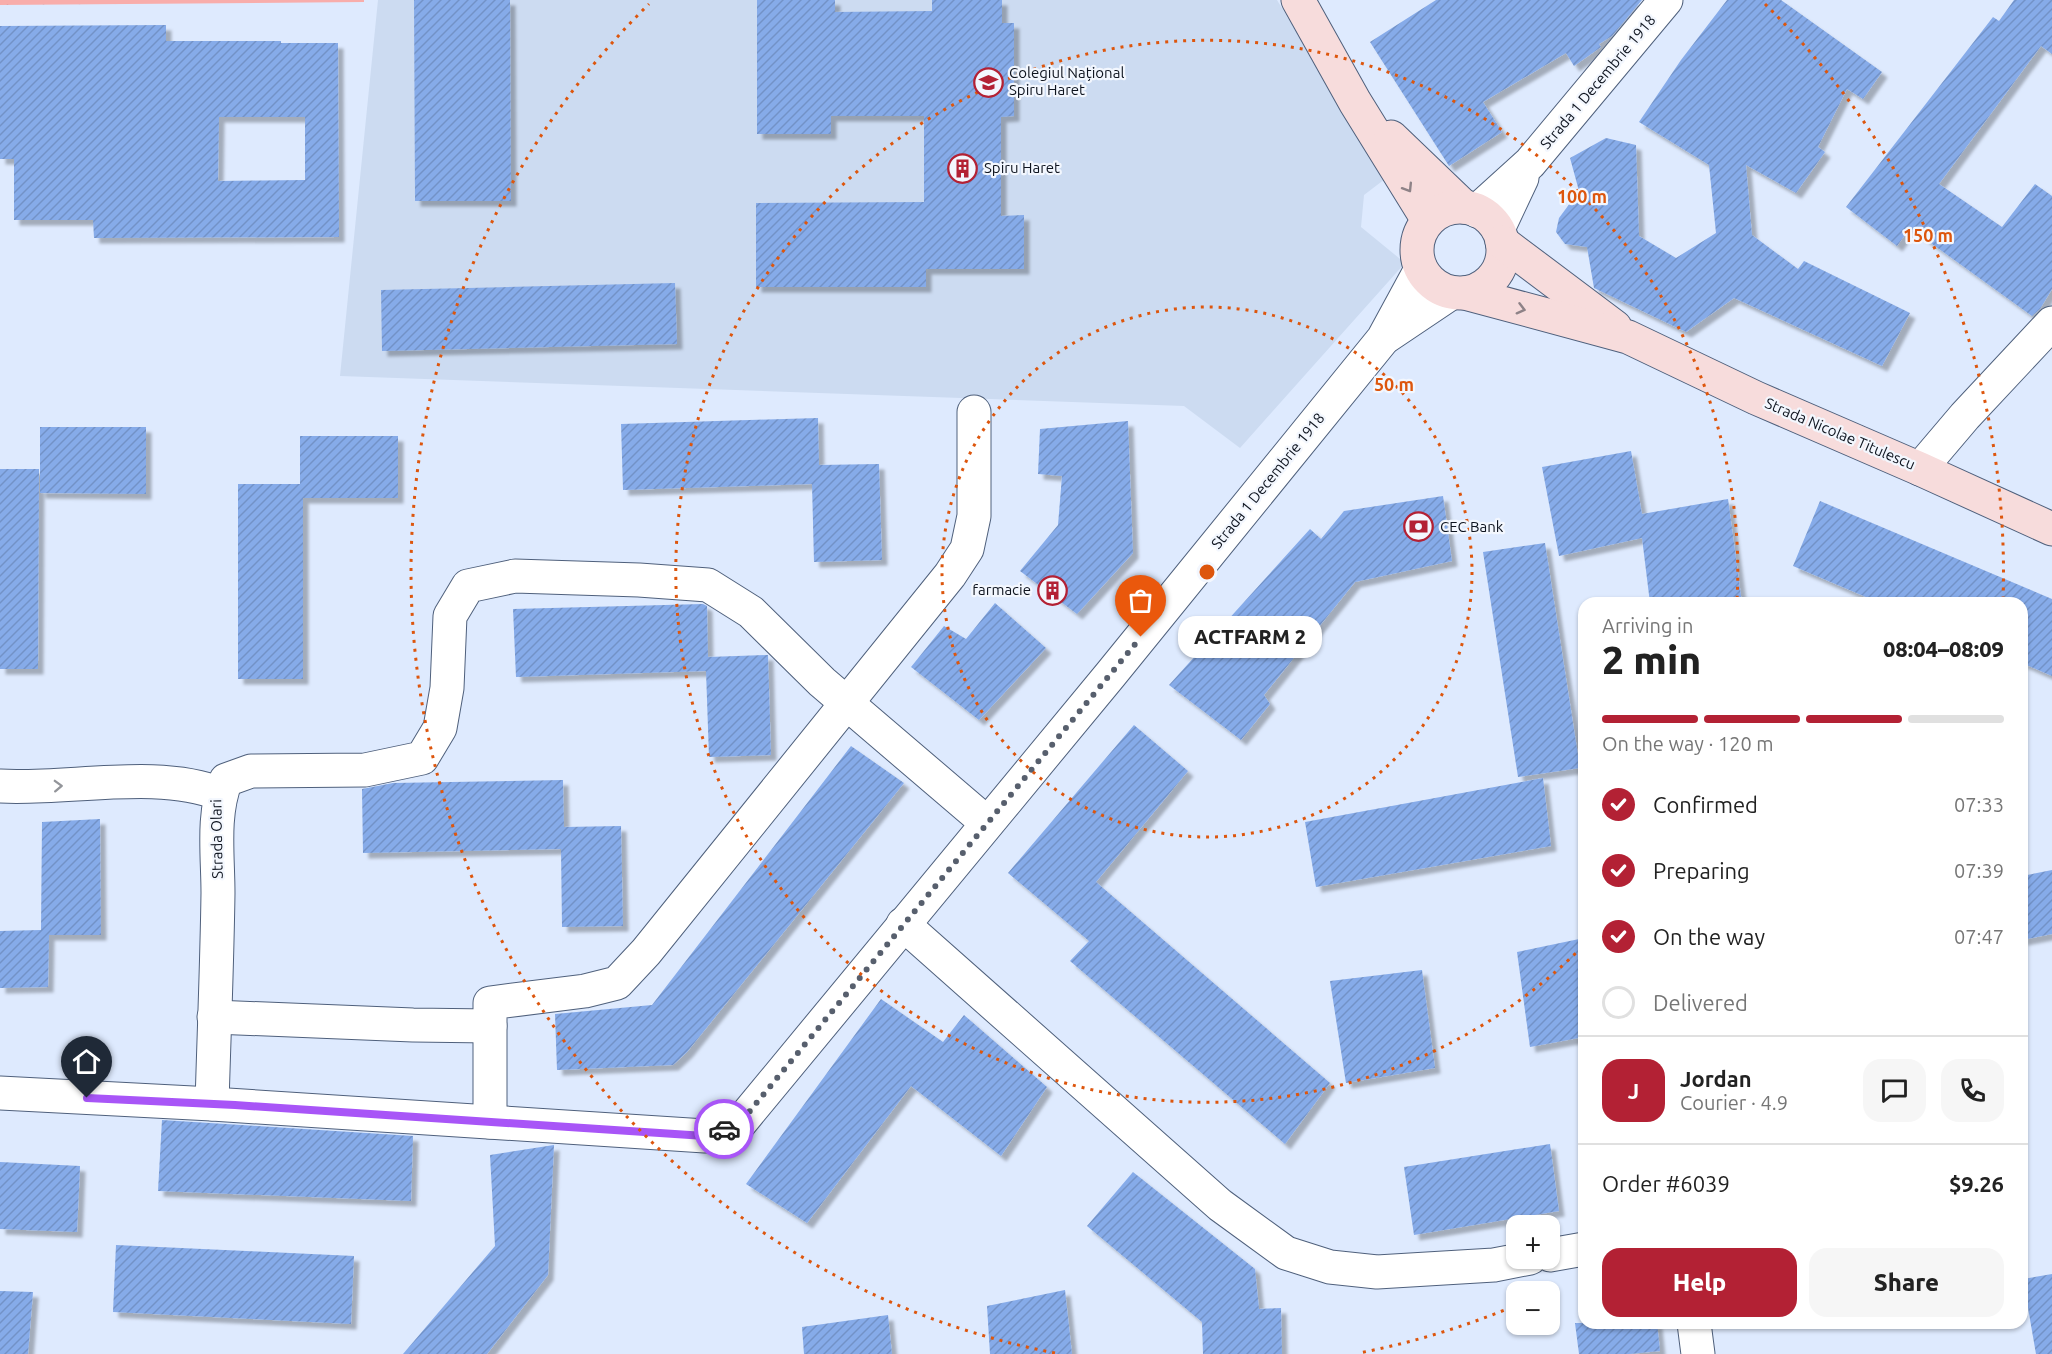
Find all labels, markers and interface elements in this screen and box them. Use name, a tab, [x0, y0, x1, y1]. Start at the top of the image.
street label: Strada 1 Decembrie 1918	[1537, 11, 1659, 152]
place label: Colegiul Național Spiru Haret	[1009, 64, 1124, 98]
school or university icon: Colegiul Național Spiru Haret	[972, 66, 1004, 98]
building icon: Spiru Haret	[947, 152, 979, 184]
place label: Spiru Haret	[984, 159, 1060, 176]
one-way arrow	[1401, 182, 1413, 192]
text: 100 m	[1557, 186, 1607, 206]
text: 150 m	[1903, 225, 1953, 245]
one-way arrow	[1516, 301, 1526, 314]
text: 50 m	[1374, 374, 1414, 394]
street label: Strada Nicolae Titulescu	[1763, 394, 1918, 473]
street label: Strada 1 Decembrie 1918	[1208, 409, 1328, 552]
bank icon: CEC Bank	[1403, 511, 1435, 543]
place label: CEC Bank	[1440, 518, 1504, 535]
centre of rings	[1197, 562, 1217, 582]
building icon: farmacie	[1036, 574, 1068, 606]
pin	[1115, 575, 1166, 637]
place label: farmacie	[972, 581, 1031, 598]
icon: bag	[1124, 584, 1157, 617]
text: Arriving in	[1602, 614, 1693, 637]
callout: ACTFARM 2	[1177, 616, 1321, 658]
text: ACTFARM 2	[1194, 625, 1306, 648]
text: 08:04–08:09	[1883, 636, 2004, 661]
text: 2 min	[1602, 638, 1701, 681]
text: On the way · 120 m	[1602, 732, 1774, 755]
one-way arrow	[54, 779, 63, 792]
icon: check	[1602, 788, 1635, 821]
text: Confirmed	[1653, 792, 1758, 817]
text: 07:33	[1954, 793, 2004, 816]
street label: Strada Olari	[207, 799, 226, 879]
icon: check	[1602, 854, 1635, 887]
text: Preparing	[1653, 858, 1750, 883]
text: 07:39	[1954, 859, 2004, 882]
icon: check	[1602, 920, 1635, 953]
text: On the way	[1653, 924, 1765, 949]
text: 07:47	[1954, 925, 2004, 948]
text: Delivered	[1653, 990, 1748, 1015]
pin	[61, 1036, 112, 1098]
icon: home	[70, 1045, 103, 1078]
button: chat	[1863, 1059, 1926, 1122]
button: phone	[1941, 1059, 2004, 1122]
text: Jordan	[1680, 1066, 1752, 1091]
text: J	[1628, 1078, 1639, 1103]
text: Courier · 4.9	[1680, 1091, 1788, 1114]
courier	[694, 1099, 754, 1159]
icon: car	[708, 1113, 741, 1146]
text: Order #6039	[1602, 1171, 1730, 1196]
text: $9.26	[1949, 1171, 2004, 1196]
map controls	[1506, 1215, 1560, 1335]
button: +	[1506, 1215, 1560, 1269]
button: Help	[1602, 1248, 1797, 1317]
button: Share	[1809, 1248, 2004, 1317]
button: −	[1506, 1281, 1560, 1335]

